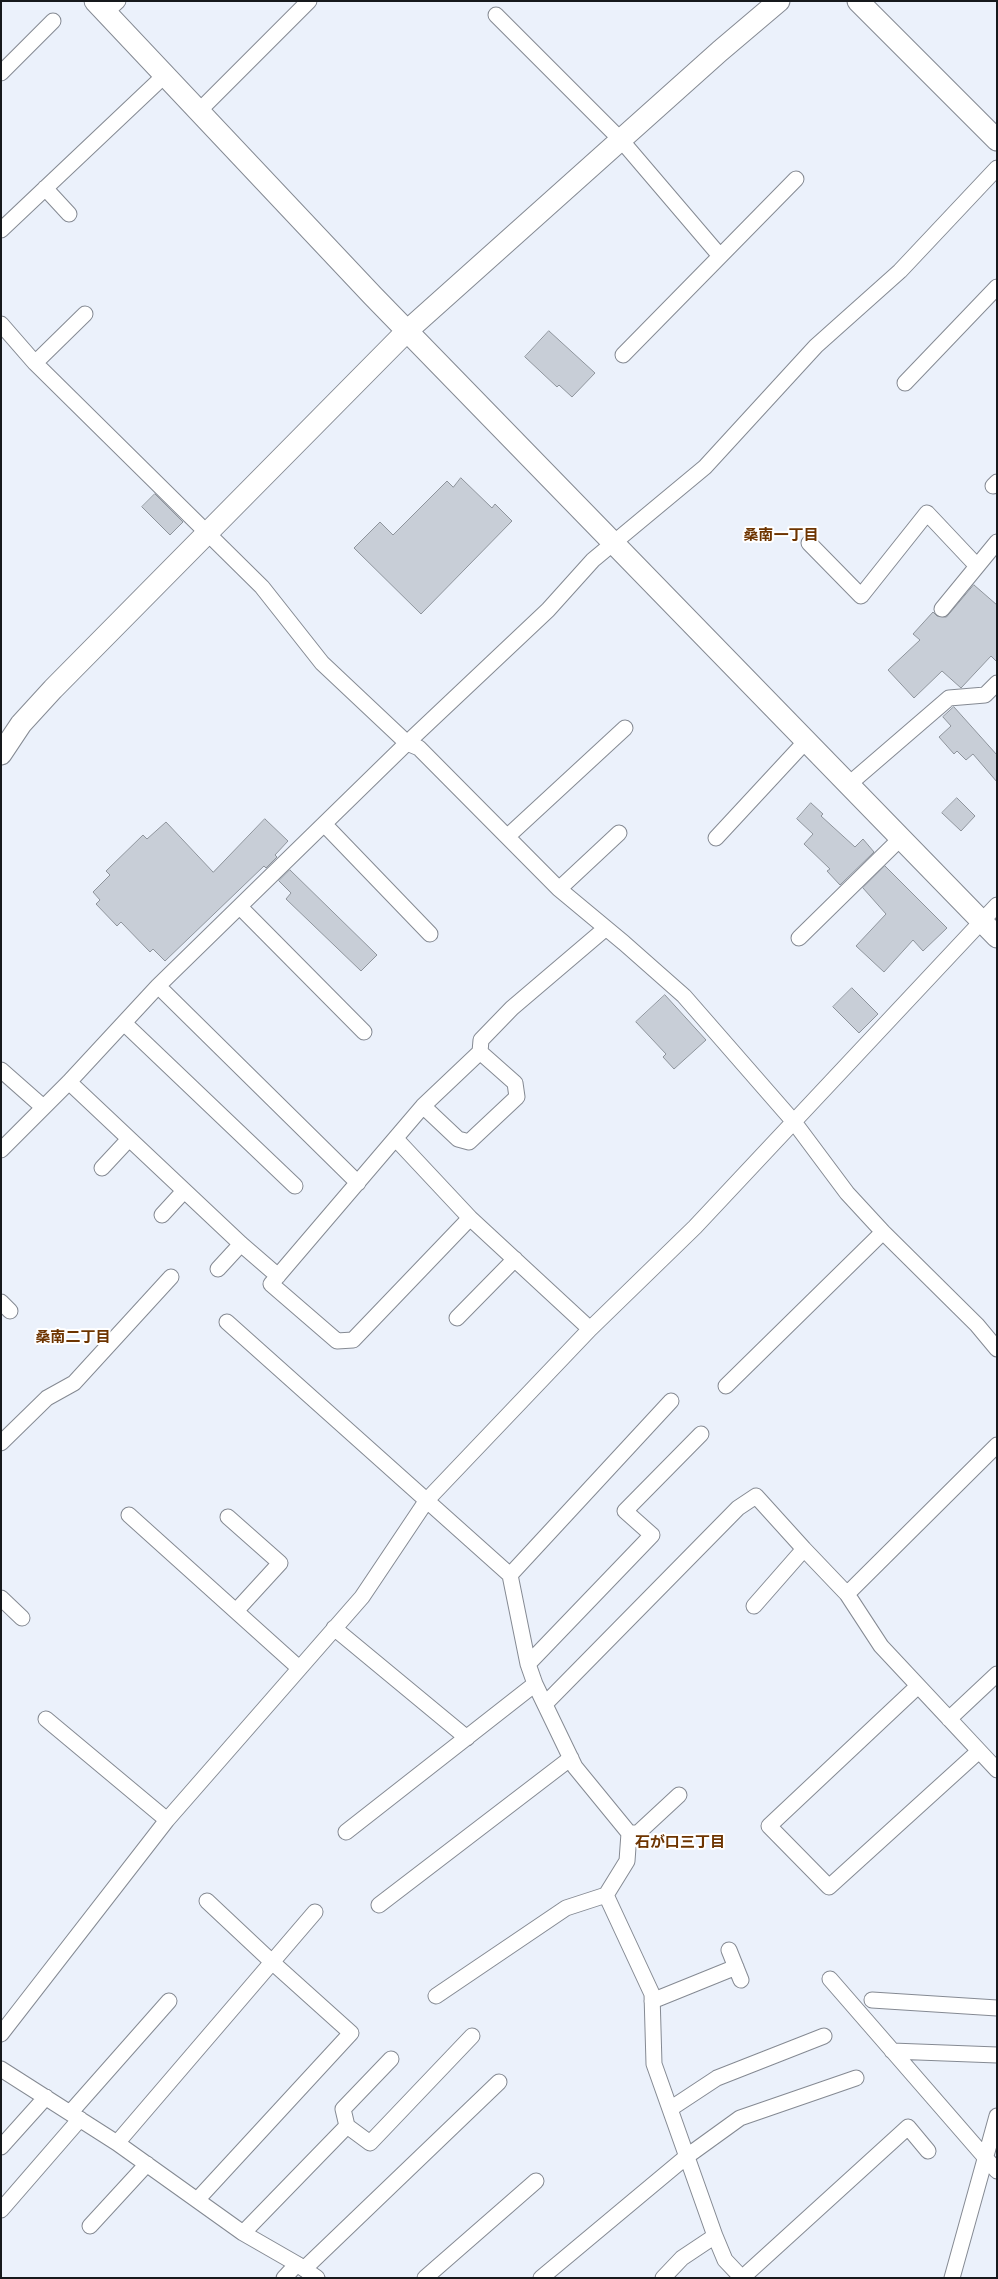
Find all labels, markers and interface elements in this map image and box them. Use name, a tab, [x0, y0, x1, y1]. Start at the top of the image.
district label: 桑南一丁目	[744, 527, 818, 545]
district label: 桑南二丁目	[36, 1329, 110, 1347]
district label: 石が口三丁目	[635, 1834, 725, 1852]

